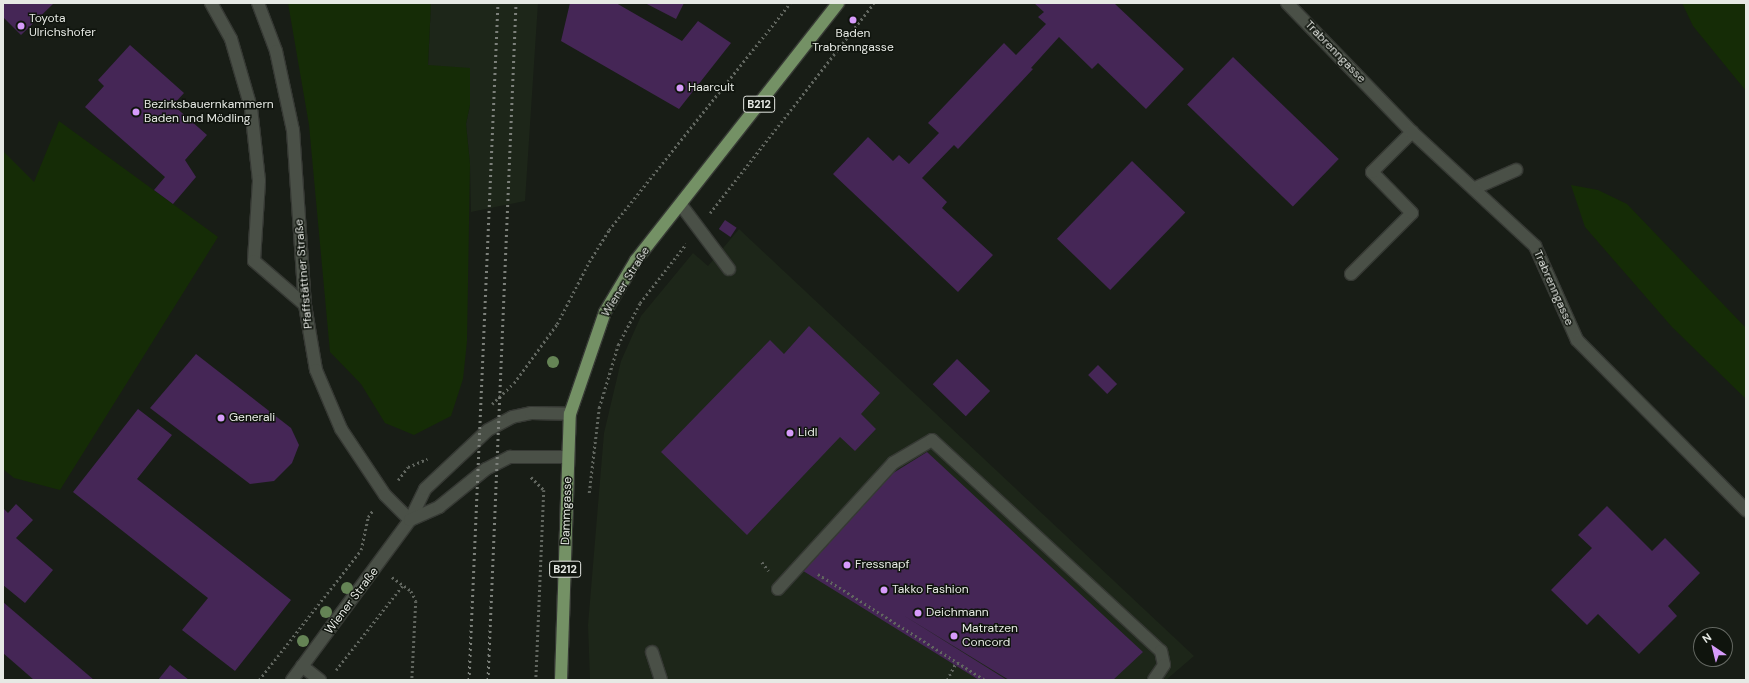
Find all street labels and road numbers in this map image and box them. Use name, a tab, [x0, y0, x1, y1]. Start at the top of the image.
street label: Trabrenngasse	[1302, 18, 1368, 86]
road number: B212	[743, 95, 775, 113]
street label: Pfaffstättner Straße	[292, 219, 316, 329]
street label: Wiener Straße	[599, 244, 653, 320]
street label: Trabrenngasse	[1530, 248, 1576, 328]
street label: Dammgasse	[559, 477, 575, 545]
road number: B212	[549, 560, 581, 578]
street label: Wiener Straße	[322, 565, 382, 637]

